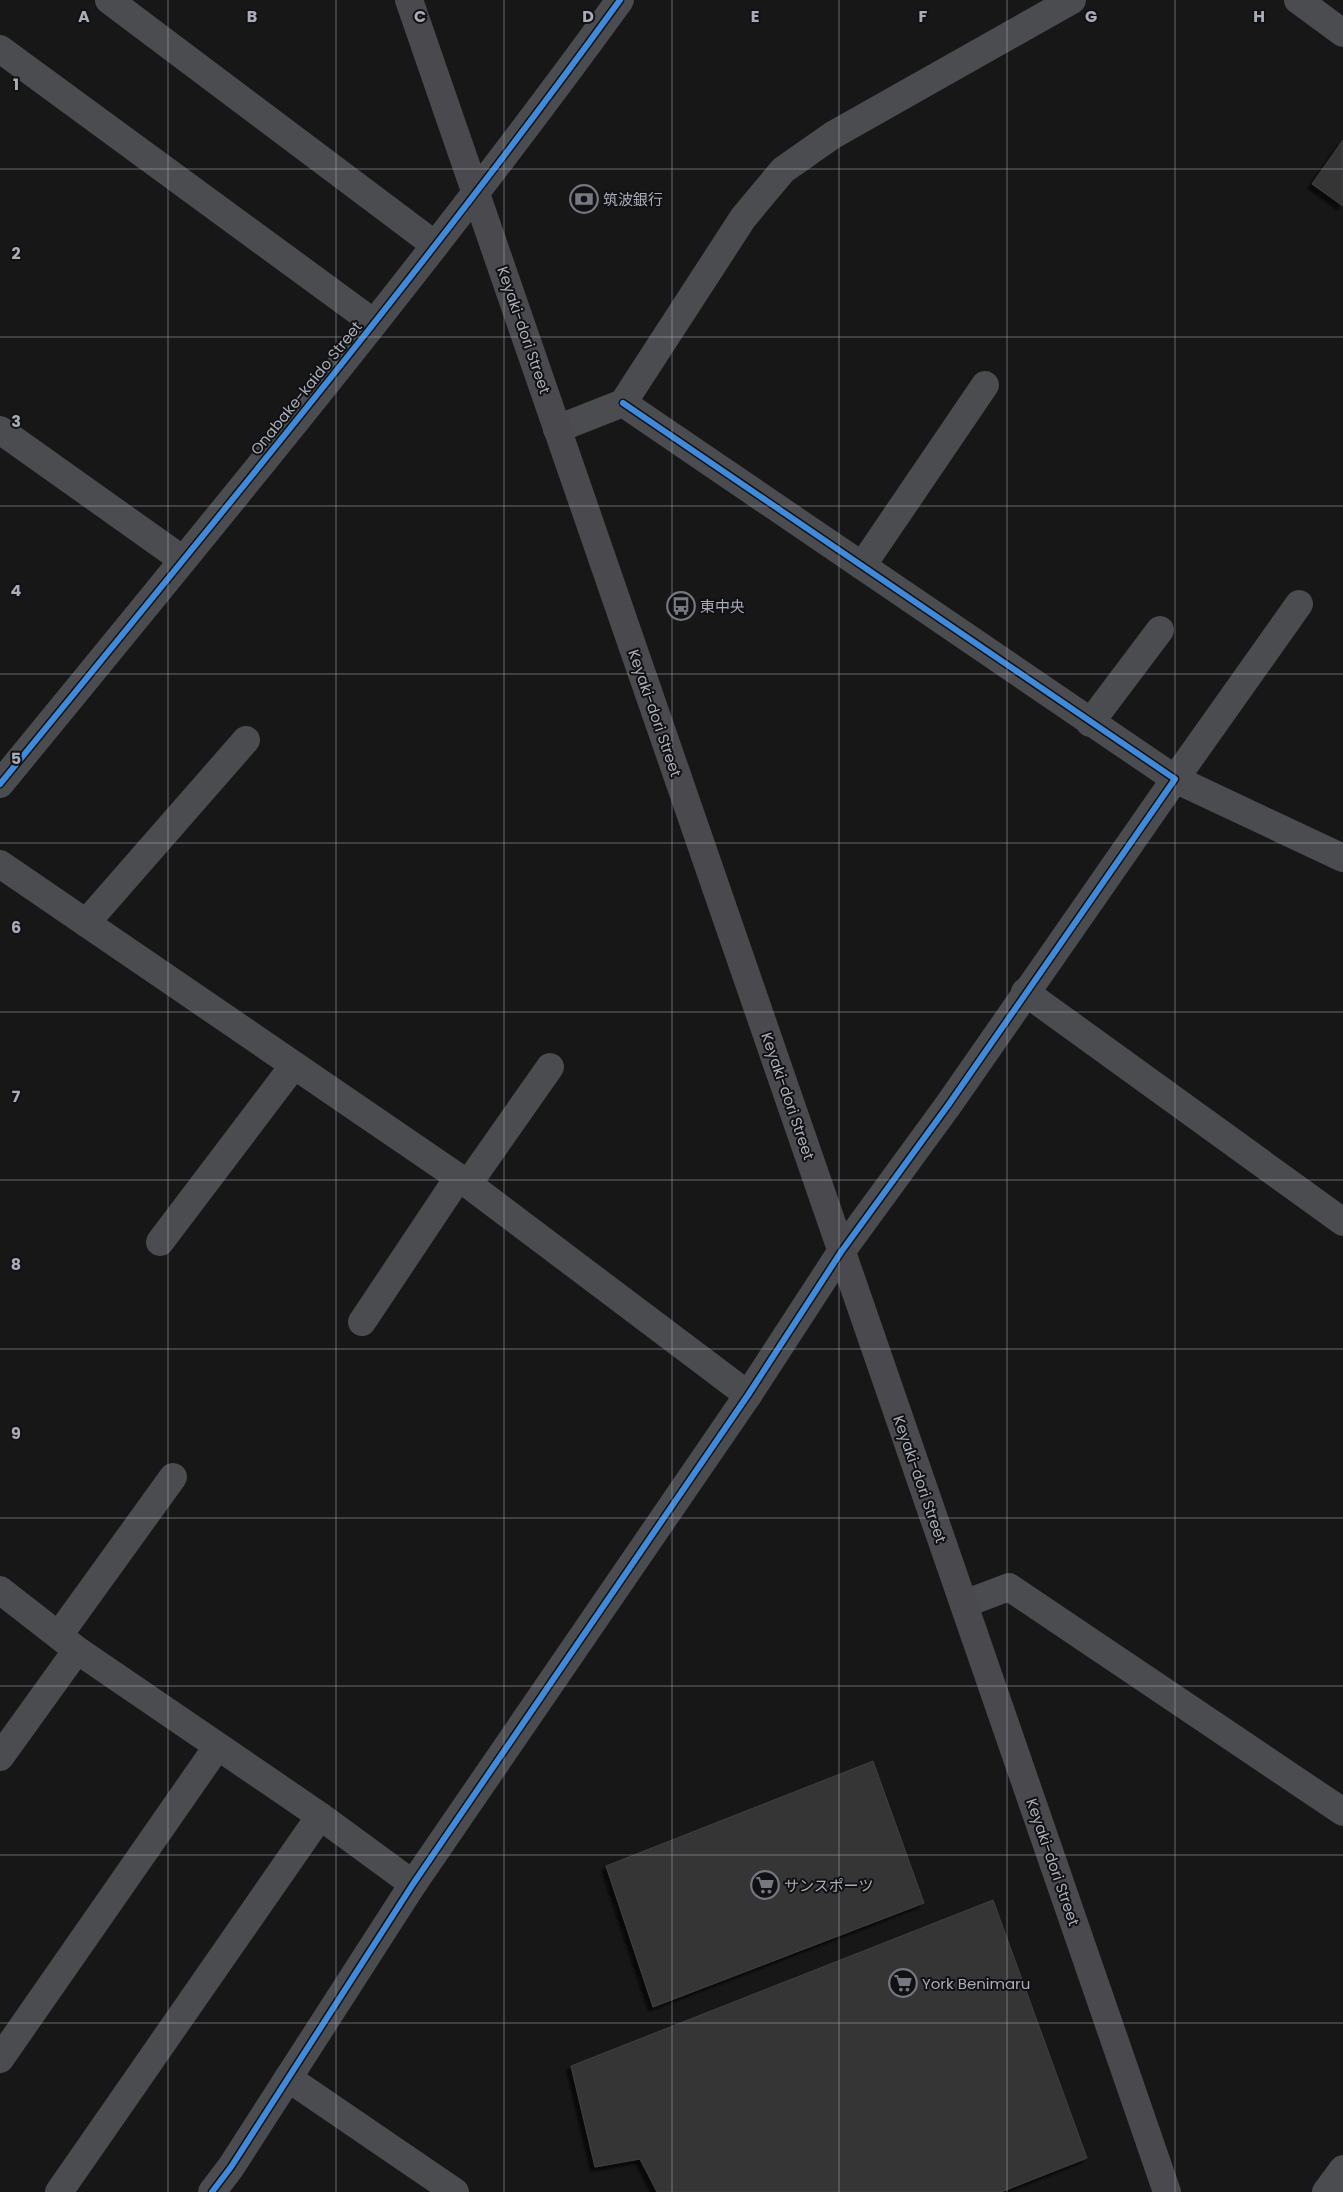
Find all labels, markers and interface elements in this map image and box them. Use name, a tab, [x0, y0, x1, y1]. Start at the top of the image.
text: A	[78, 5, 90, 28]
text: B	[247, 5, 257, 28]
text: C	[414, 5, 426, 28]
text: D	[582, 5, 594, 28]
text: E	[751, 5, 759, 28]
text: F	[919, 5, 928, 28]
text: G	[1085, 5, 1097, 28]
text: H	[1253, 5, 1265, 28]
text: 1	[13, 73, 19, 96]
bank icon: 筑波銀行	[569, 184, 599, 214]
place label: 筑波銀行	[603, 189, 663, 210]
text: 2	[11, 242, 21, 265]
street label: Keyaki-dori Street	[492, 263, 556, 397]
street label: Onabake-kaido Street	[246, 317, 366, 459]
text: 3	[11, 410, 21, 433]
text: 4	[11, 579, 22, 602]
bus stop icon: 東中央	[666, 591, 696, 621]
place label: 東中央	[700, 596, 745, 617]
street label: Keyaki-dori Street	[623, 646, 687, 780]
text: 5	[11, 747, 21, 770]
text: 6	[11, 916, 21, 939]
street label: Keyaki-dori Street	[756, 1029, 820, 1163]
text: 7	[12, 1085, 21, 1108]
text: 8	[11, 1253, 21, 1276]
street label: Keyaki-dori Street	[888, 1412, 952, 1546]
text: 9	[11, 1422, 21, 1445]
street label: Keyaki-dori Street	[1021, 1795, 1085, 1929]
supermarket icon: サンスポーツ	[750, 1870, 780, 1900]
place label: サンスポーツ	[784, 1875, 873, 1896]
supermarket icon: York Benimaru	[888, 1968, 918, 1998]
place label: York Benimaru	[922, 1973, 1030, 1994]

